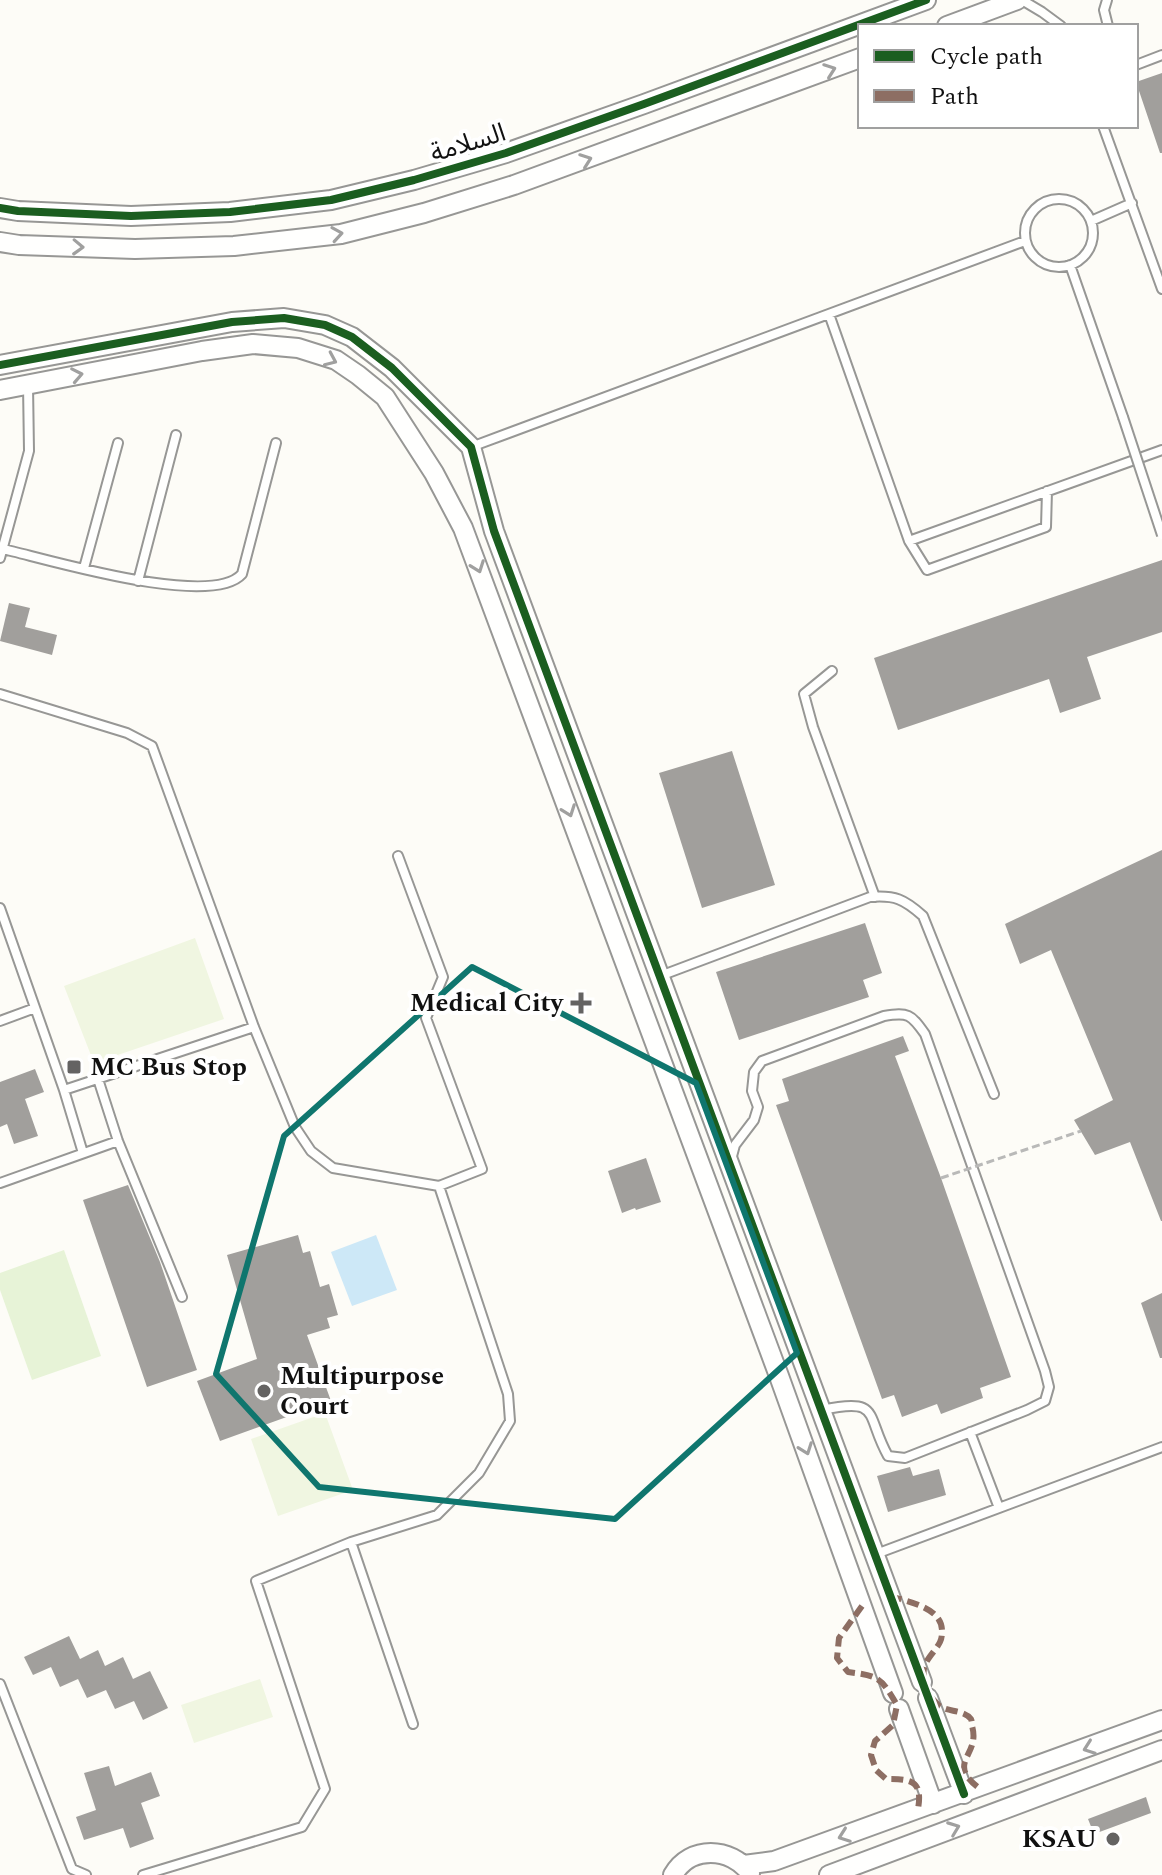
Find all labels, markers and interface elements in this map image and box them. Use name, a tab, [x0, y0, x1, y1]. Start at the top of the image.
legend	[858, 24, 1138, 128]
text: Cycle path	[930, 39, 1043, 75]
one-way arrow	[822, 63, 836, 80]
text: Path	[930, 79, 979, 115]
street label: السلامة	[425, 113, 511, 173]
one-way arrow	[578, 153, 592, 169]
one-way arrow	[330, 226, 344, 243]
one-way arrow	[72, 238, 85, 255]
one-way arrow	[323, 351, 338, 367]
one-way arrow	[69, 367, 83, 384]
one-way arrow	[468, 559, 485, 573]
one-way arrow	[559, 803, 575, 817]
place label: Medical City	[410, 983, 565, 1023]
marker: Medical City	[570, 992, 592, 1014]
place label: MC Bus Stop	[90, 1047, 247, 1087]
marker: MC Bus Stop	[65, 1058, 83, 1076]
place label: Multipurpose Court	[280, 1356, 444, 1426]
marker: Multipurpose Court	[255, 1382, 273, 1400]
one-way arrow	[796, 1441, 812, 1455]
one-way arrow	[1083, 1738, 1097, 1754]
place label: KSAU	[1022, 1819, 1097, 1859]
one-way arrow	[946, 1821, 960, 1838]
one-way arrow	[838, 1826, 852, 1843]
marker: KSAU	[1104, 1830, 1122, 1848]

